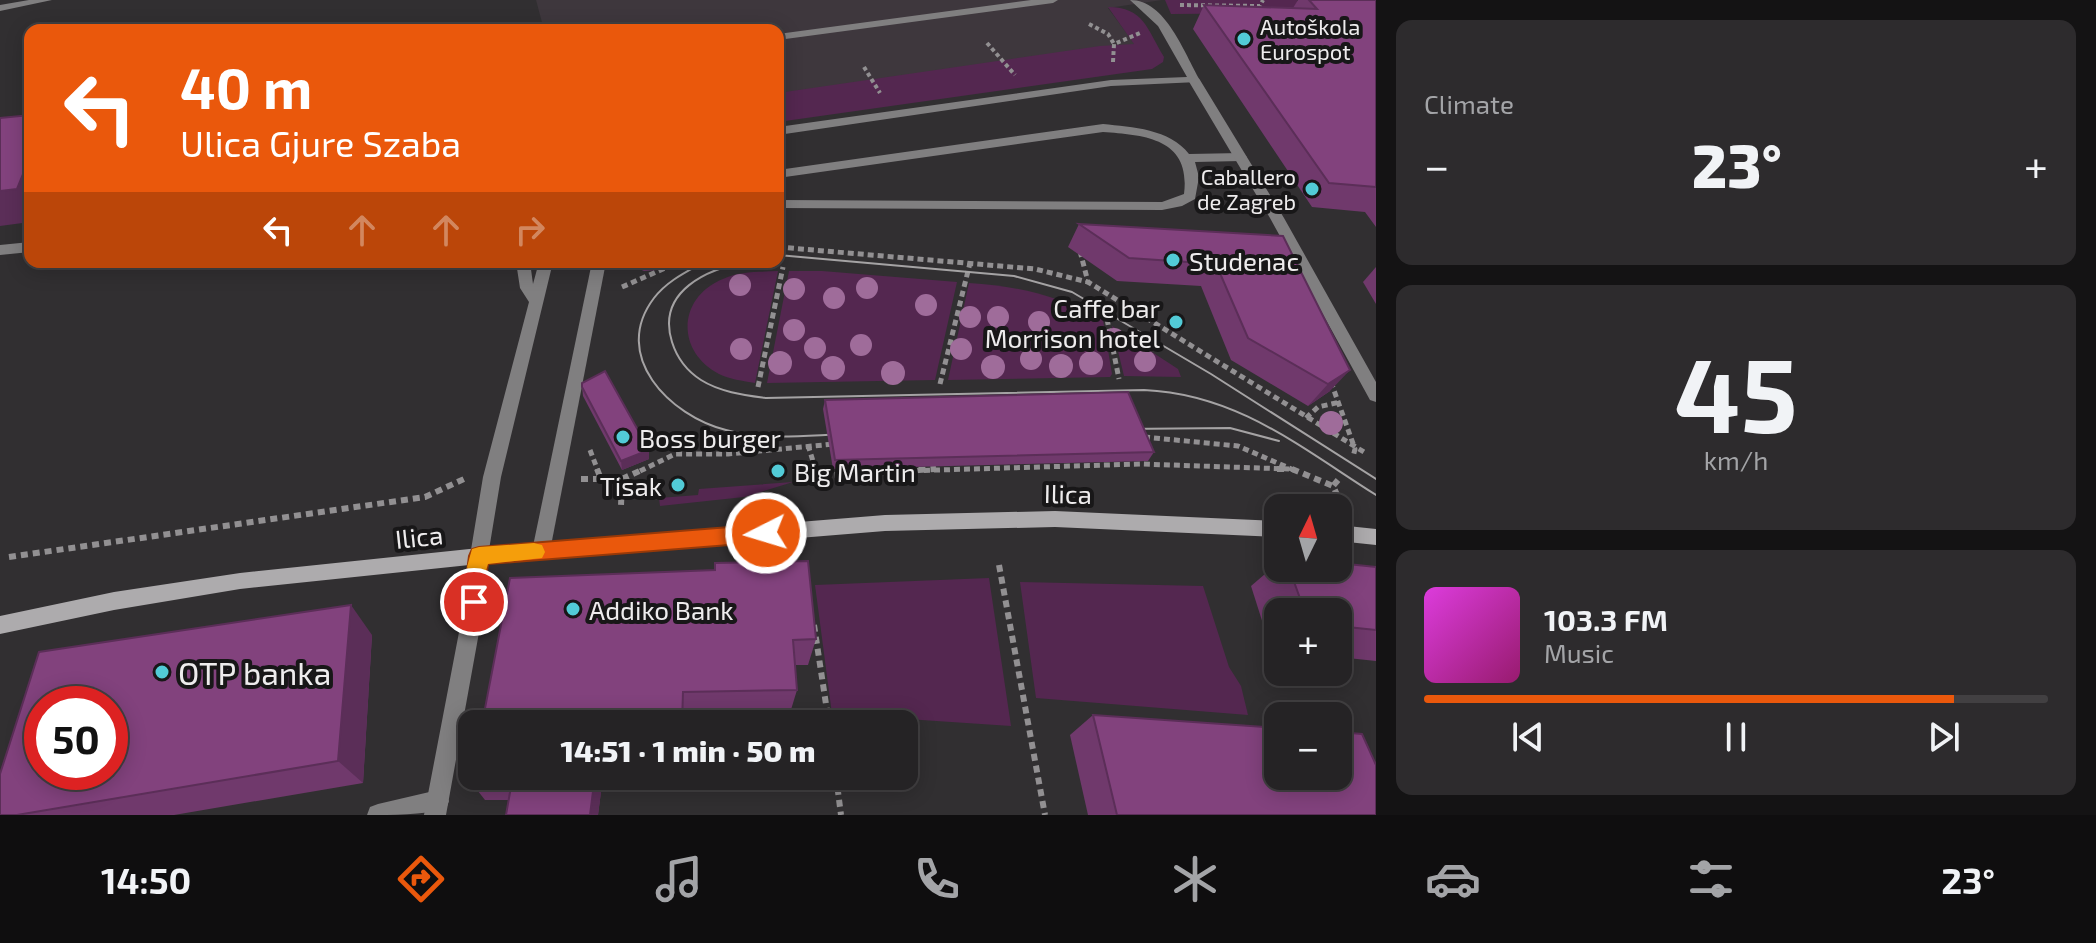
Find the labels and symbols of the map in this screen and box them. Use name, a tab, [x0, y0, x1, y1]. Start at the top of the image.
place label: Autoškola Eurospot	[1260, 13, 1360, 64]
marker: Autoškola Eurospot	[1235, 30, 1253, 48]
place label: Caballero de Zagreb	[1197, 163, 1296, 214]
marker: Caballero de Zagreb	[1303, 180, 1321, 198]
place label: Studenac	[1189, 245, 1299, 276]
marker: Studenac	[1164, 251, 1182, 269]
place label: Caffe bar Morrison hotel	[985, 292, 1160, 353]
marker: Caffe bar Morrison hotel	[1167, 313, 1185, 331]
place label: Boss burger	[639, 422, 781, 453]
marker: Boss burger	[614, 428, 632, 446]
place label: Big Martin	[794, 456, 916, 487]
marker: Big Martin	[769, 462, 787, 480]
place label: Tisak	[600, 470, 662, 501]
marker: Tisak	[669, 476, 687, 494]
street label: Ilica	[1044, 477, 1092, 509]
position arrow	[724, 491, 808, 575]
north arrow	[1264, 494, 1352, 582]
street label: Ilica	[394, 518, 444, 554]
pin	[440, 568, 508, 636]
place label: Addiko Bank	[589, 594, 734, 625]
marker: Addiko Bank	[564, 600, 582, 618]
place label: OTP banka	[178, 653, 331, 691]
marker: OTP banka	[153, 663, 171, 681]
speed limit sign: 50	[24, 686, 128, 790]

